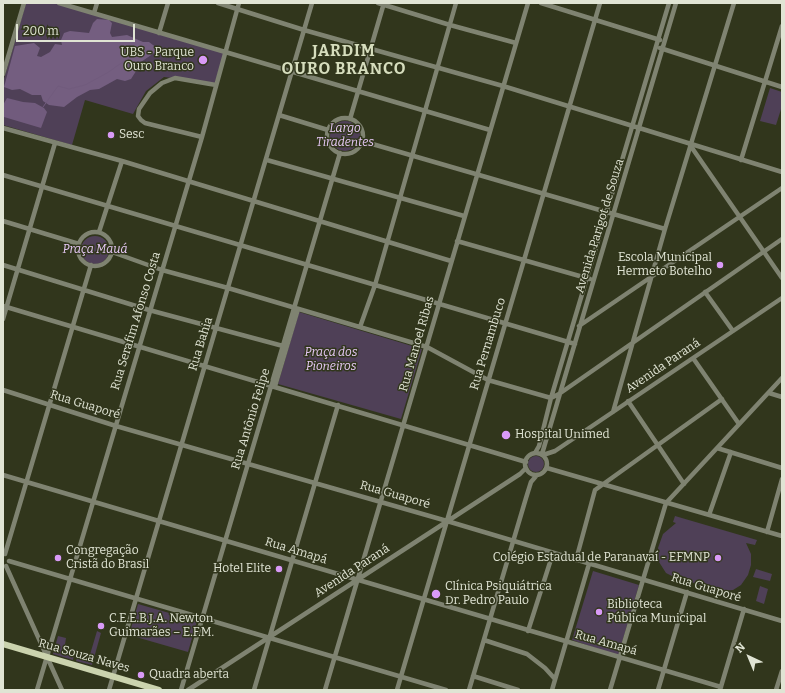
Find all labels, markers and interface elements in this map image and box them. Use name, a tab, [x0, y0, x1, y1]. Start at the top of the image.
scale bar	[18, 16, 137, 42]
text: 200 m	[23, 24, 59, 38]
district label: JARDIM OURO BRANCO	[282, 42, 406, 80]
place label: UBS - Parque Ouro Branco	[120, 46, 194, 74]
marker: UBS - Parque Ouro Branco	[197, 54, 209, 66]
park label: Largo Tiradentes	[316, 122, 374, 150]
place label: Sesc	[119, 128, 144, 142]
marker: Sesc	[106, 130, 116, 140]
street label: Avenida Parigot de Souza	[573, 157, 627, 295]
park label: Praça Mauá	[63, 243, 127, 257]
street label: Rua Serafim Afonso Costa	[108, 250, 164, 392]
place label: Escola Municipal Hermeto Botelho	[616, 251, 712, 279]
marker: Escola Municipal Hermeto Botelho	[715, 260, 725, 270]
street label: Rua Manoel Ribas	[396, 295, 438, 393]
street label: Rua Pernambuco	[467, 296, 509, 392]
street label: Rua Bahia	[186, 315, 216, 373]
street label: Avenida Paraná	[623, 336, 703, 396]
park label: Praça dos Pioneiros	[305, 346, 357, 374]
street label: Rua Antônio Felipe	[229, 367, 273, 471]
street label: Rua Guaporé	[48, 388, 122, 422]
place label: Hospital Unimed	[515, 428, 610, 442]
marker: Hospital Unimed	[500, 429, 512, 441]
street label: Rua Guaporé	[358, 478, 432, 512]
street label: Rua Amapá	[263, 535, 329, 567]
street label: Avenida Paraná	[312, 541, 392, 601]
place label: Congregação Cristã do Brasil	[66, 544, 149, 572]
place label: Colégio Estadual de Paranavaí - EFMNP	[493, 551, 710, 565]
marker: Congregação Cristã do Brasil	[53, 553, 63, 563]
marker: Colégio Estadual de Paranavaí - EFMNP	[713, 553, 723, 563]
place label: Hotel Elite	[213, 562, 271, 576]
marker: Hotel Elite	[274, 564, 284, 574]
street label: Rua Guaporé	[669, 571, 743, 605]
place label: Clínica Psiquiátrica Dr. Pedro Paulo	[445, 580, 552, 608]
marker: Clínica Psiquiátrica Dr. Pedro Paulo	[430, 588, 442, 600]
place label: Biblioteca Pública Municipal	[607, 598, 706, 626]
marker: Biblioteca Pública Municipal	[594, 607, 604, 617]
place label: C.E.E.B.J.A. Newton Guimarães – E.F.M.	[109, 612, 214, 640]
marker: C.E.E.B.J.A. Newton Guimarães – E.F.M.	[96, 621, 106, 631]
street label: Rua Amapá	[573, 627, 639, 659]
street label: Rua Souza Naves	[37, 636, 131, 676]
north arrow	[729, 637, 769, 677]
text: N	[733, 640, 748, 656]
place label: Quadra aberta	[149, 668, 229, 682]
marker: Quadra aberta	[136, 670, 146, 680]

